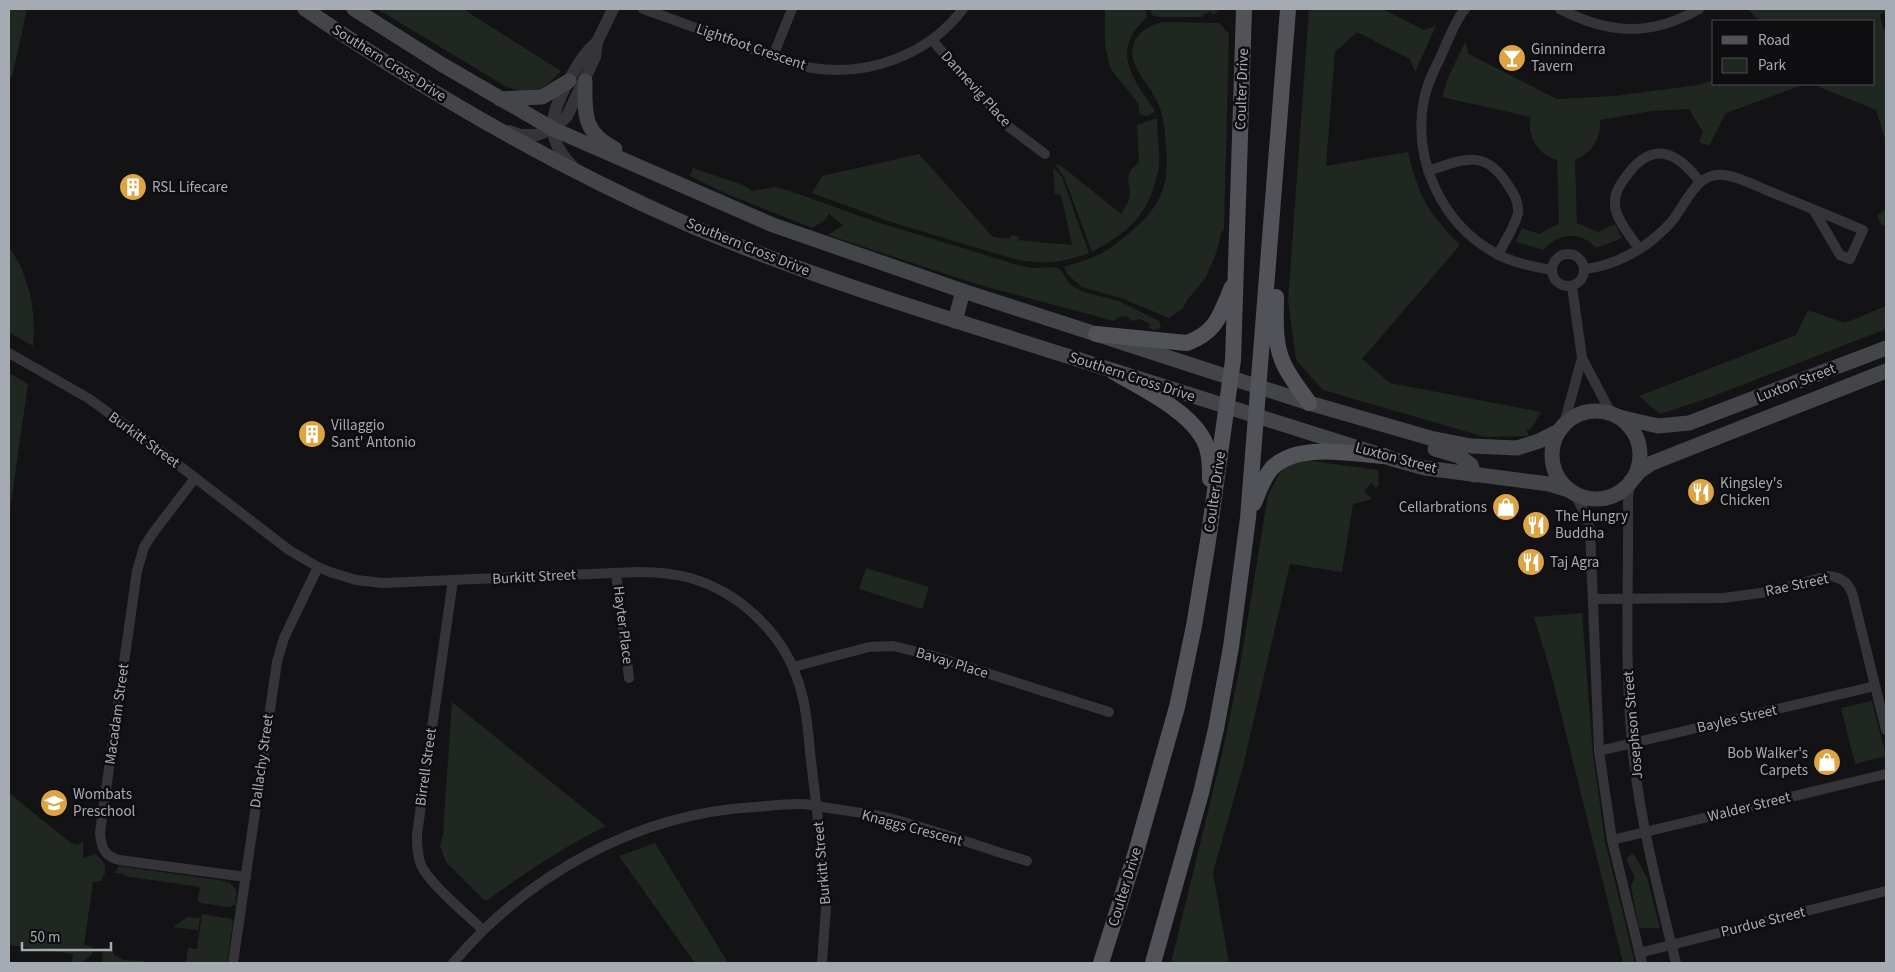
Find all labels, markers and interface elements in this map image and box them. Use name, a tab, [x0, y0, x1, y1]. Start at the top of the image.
street label: Lightfoot Crescent	[693, 18, 809, 76]
street label: Southern Cross Drive	[328, 19, 450, 107]
legend	[1712, 20, 1875, 85]
text: Road	[1758, 30, 1790, 51]
place label: Ginninderra Tavern	[1531, 39, 1606, 77]
bar icon: Ginninderra Tavern	[1497, 43, 1527, 73]
street label: Dannevig Place	[936, 46, 1016, 132]
street label: Coulter Drive	[1230, 48, 1254, 130]
text: Park	[1758, 55, 1787, 76]
building icon: RSL Lifecare	[118, 172, 148, 202]
place label: RSL Lifecare	[152, 177, 228, 198]
street label: Southern Cross Drive	[683, 213, 813, 281]
street label: Southern Cross Drive	[1066, 347, 1198, 407]
street label: Luxton Street	[1753, 358, 1839, 408]
street label: Burkitt Street	[104, 407, 184, 473]
place label: Villaggio Sant' Antonio	[331, 415, 416, 453]
building icon: Villaggio Sant' Antonio	[297, 419, 327, 449]
street label: Luxton Street	[1353, 437, 1439, 479]
street label: Coulter Drive	[1199, 450, 1231, 534]
place label: Kingsley's Chicken	[1720, 473, 1783, 511]
restaurant icon: Kingsley's Chicken	[1686, 477, 1716, 507]
shop icon: Cellarbrations	[1491, 492, 1521, 522]
place label: Cellarbrations	[1399, 497, 1487, 518]
place label: The Hungry Buddha	[1555, 506, 1628, 544]
restaurant icon: The Hungry Buddha	[1521, 510, 1551, 540]
restaurant icon: Taj Agra	[1516, 547, 1546, 577]
place label: Taj Agra	[1550, 552, 1599, 573]
street label: Burkitt Street	[492, 564, 576, 590]
street label: Rae Street	[1763, 568, 1831, 602]
street label: Hayter Place	[608, 585, 638, 665]
street label: Bavay Place	[913, 642, 991, 684]
street label: Macadam Street	[100, 662, 134, 766]
street label: Josephson Street	[1618, 670, 1648, 780]
street label: Bayles Street	[1695, 700, 1779, 738]
street label: Dallachy Street	[245, 713, 279, 809]
street label: Birrell Street	[410, 727, 442, 807]
place label: Bob Walker's Carpets	[1727, 743, 1808, 781]
shop icon: Bob Walker's Carpets	[1812, 747, 1842, 777]
place label: Wombats Preschool	[73, 784, 136, 822]
street label: Walder Street	[1705, 787, 1793, 827]
school or university icon: Wombats Preschool	[39, 788, 69, 818]
street label: Knaggs Crescent	[859, 804, 965, 852]
street label: Burkitt Street	[808, 820, 836, 906]
street label: Coulter Drive	[1103, 845, 1147, 929]
street label: Purdue Street	[1719, 901, 1807, 943]
scale bar	[22, 920, 111, 952]
text: 50 m	[30, 927, 60, 948]

